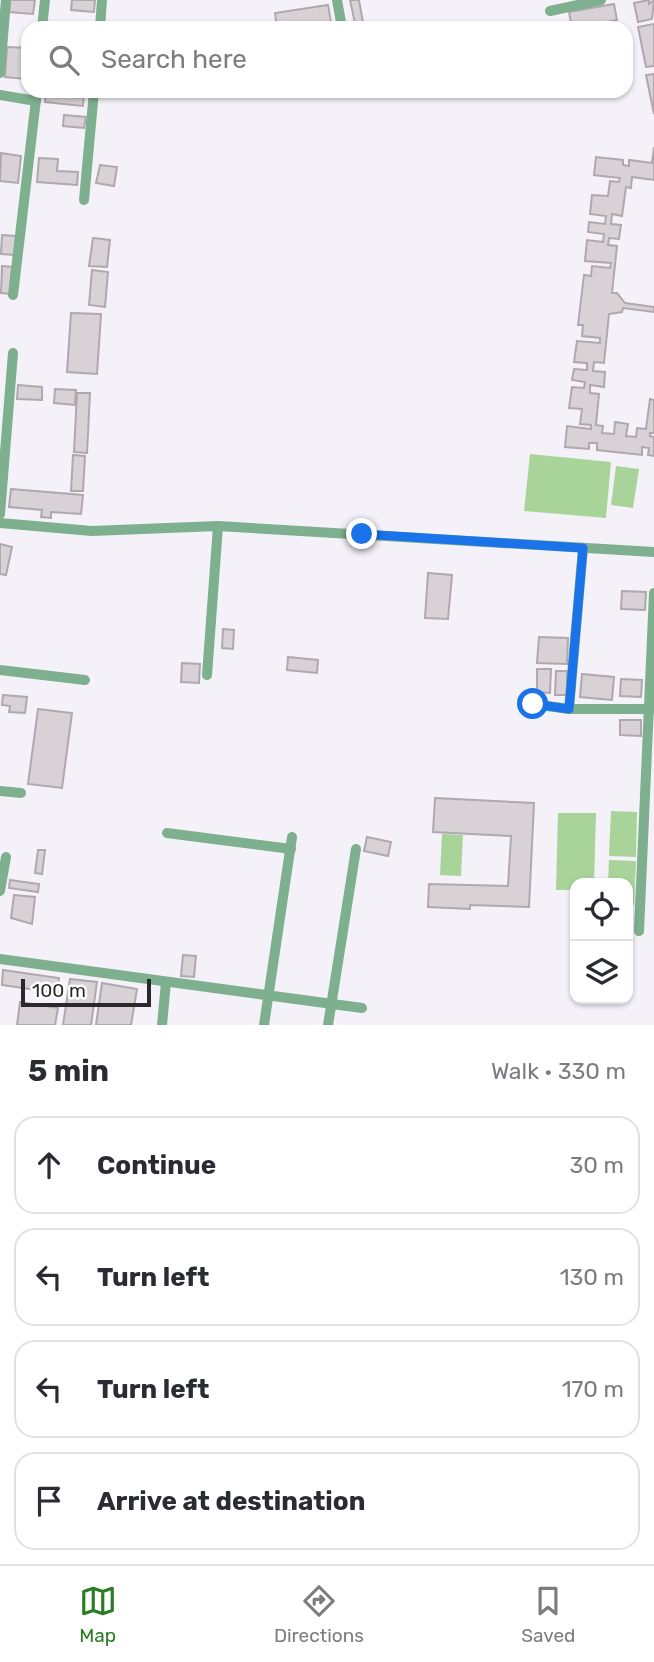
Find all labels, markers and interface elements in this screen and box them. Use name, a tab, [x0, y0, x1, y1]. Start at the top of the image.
search box	[21, 21, 633, 98]
icon: search	[45, 41, 83, 79]
text: Search here	[101, 44, 247, 75]
route end	[346, 518, 377, 549]
route start	[517, 688, 548, 719]
map controls	[570, 878, 633, 1004]
button: locate	[570, 878, 633, 941]
button: layers	[570, 941, 633, 1004]
scale bar	[21, 976, 150, 1008]
text: 100 m	[32, 979, 86, 1002]
text: 5 min	[28, 1053, 109, 1089]
text: Walk · 330 m	[491, 1057, 626, 1085]
icon: ahead	[30, 1146, 68, 1184]
text: Continue	[97, 1150, 216, 1181]
text: 30 m	[569, 1151, 624, 1179]
icon: left	[30, 1258, 68, 1296]
text: Turn left	[97, 1262, 209, 1293]
text: 130 m	[560, 1263, 624, 1291]
icon: left	[30, 1370, 68, 1408]
text: Turn left	[97, 1374, 209, 1405]
text: 170 m	[562, 1375, 624, 1403]
icon: arrive	[30, 1482, 68, 1520]
text: Arrive at destination	[97, 1486, 365, 1517]
tab: Map	[79, 1582, 117, 1647]
tab: Directions	[274, 1582, 364, 1647]
tab: Saved	[521, 1582, 575, 1647]

